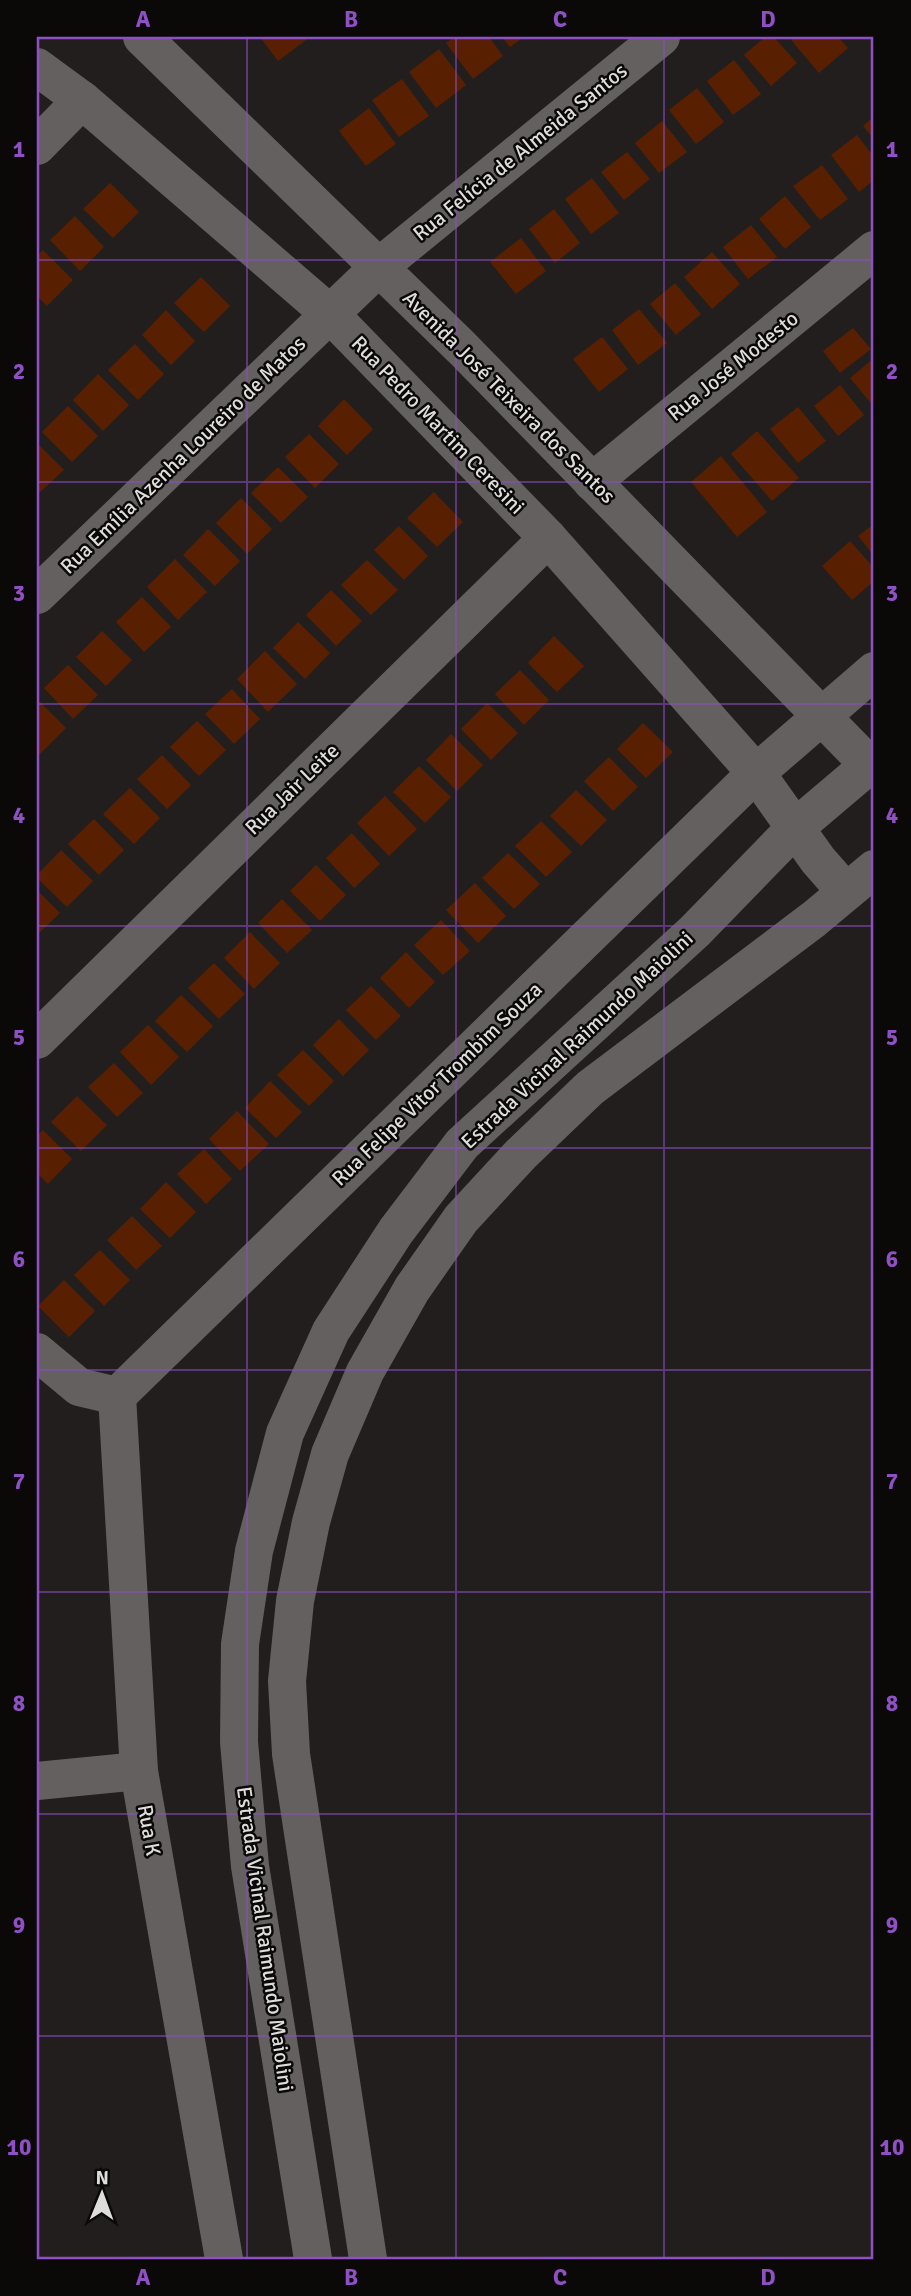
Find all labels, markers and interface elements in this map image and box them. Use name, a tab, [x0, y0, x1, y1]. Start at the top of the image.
text: A	[136, 5, 151, 34]
text: B	[344, 5, 358, 34]
text: C	[553, 5, 567, 34]
text: D	[760, 5, 776, 34]
street label: Rua Felícia de Almeida Santos	[408, 58, 632, 246]
text: 1	[13, 135, 25, 164]
text: 1	[886, 135, 898, 164]
street label: Avenida José Teixeira dos Santos	[397, 285, 621, 509]
street label: Rua José Modesto	[663, 305, 803, 427]
street label: Rua Pedro Martim Ceresini	[346, 330, 530, 520]
street label: Rua Emília Azenha Loureiro de Matos	[55, 331, 311, 579]
text: 2	[13, 357, 25, 386]
text: 2	[886, 357, 898, 386]
text: 3	[13, 579, 25, 608]
text: 3	[886, 579, 898, 608]
street label: Rua Jair Leite	[240, 738, 344, 840]
text: 4	[13, 801, 25, 830]
text: 4	[886, 801, 898, 830]
street label: Estrada Vicinal Raimundo Maiolini	[456, 926, 698, 1154]
street label: Rua Felipe Vitor Trombim Souza	[326, 977, 548, 1191]
text: 5	[13, 1023, 25, 1052]
text: 5	[886, 1023, 898, 1052]
text: 6	[13, 1245, 25, 1274]
text: 6	[886, 1245, 898, 1274]
text: 7	[13, 1467, 25, 1496]
text: 7	[886, 1467, 898, 1496]
text: 8	[13, 1689, 25, 1718]
text: 8	[886, 1689, 898, 1718]
street label: Estrada Vicinal Raimundo Maiolini	[231, 1785, 299, 2093]
street label: Rua K	[132, 1802, 166, 1858]
text: 9	[13, 1911, 25, 1940]
text: 9	[886, 1911, 898, 1940]
text: 10	[7, 2133, 31, 2162]
text: 10	[880, 2133, 904, 2162]
north arrow	[66, 2160, 136, 2230]
text: N	[95, 2166, 109, 2190]
text: A	[136, 2263, 151, 2292]
text: B	[344, 2263, 358, 2292]
text: C	[553, 2263, 567, 2292]
text: D	[760, 2263, 776, 2292]

